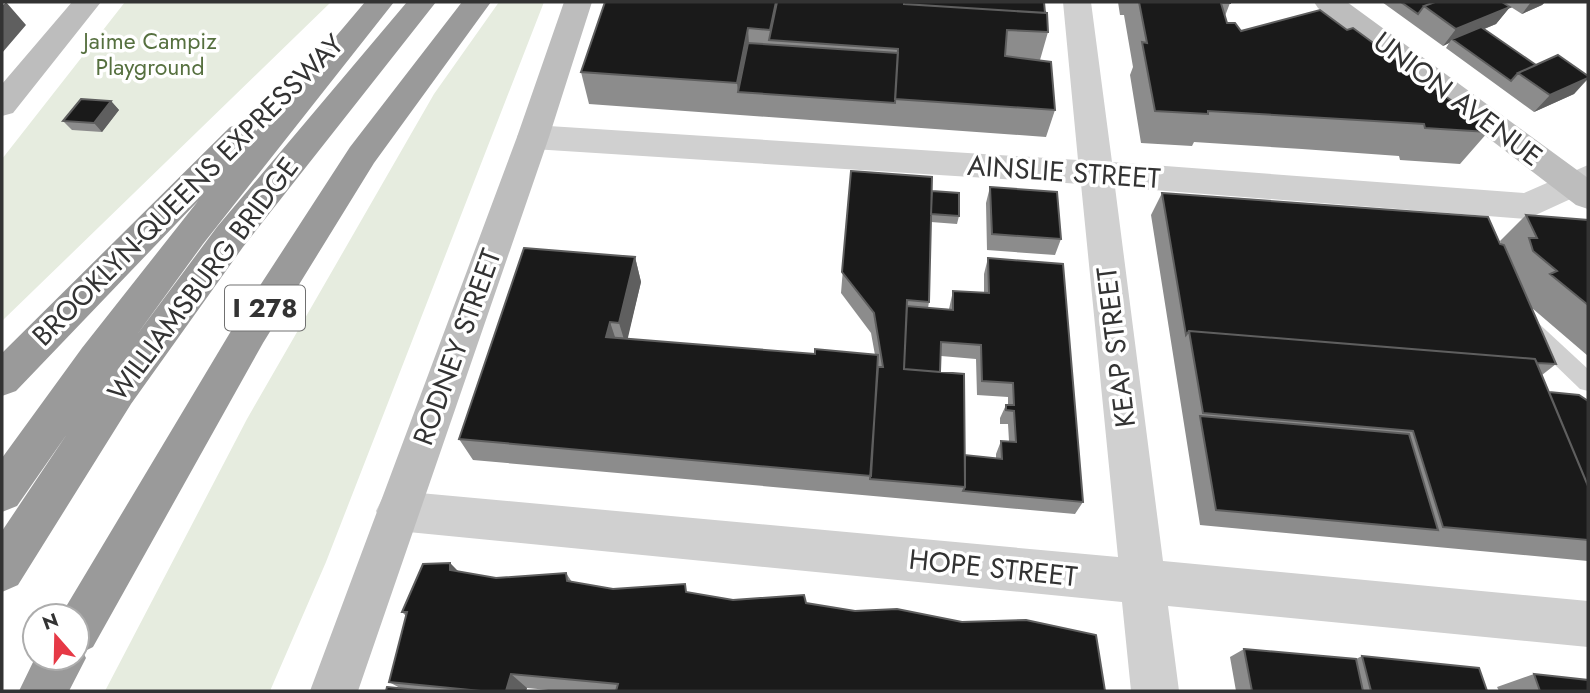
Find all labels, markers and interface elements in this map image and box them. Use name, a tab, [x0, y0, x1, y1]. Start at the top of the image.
street label: UNION AVENUE	[1365, 22, 1551, 176]
park label: Jaime Campiz Playground	[80, 24, 217, 84]
street label: BROOKLYN-QUEENS EXPRESSWAY	[23, 25, 353, 355]
street label: AINSLIE STREET	[966, 145, 1162, 199]
street label: WILLIAMSBURG BRIDGE	[97, 148, 309, 410]
street label: RODNEY STREET	[403, 243, 511, 451]
street label: KEAP STREET	[1086, 264, 1146, 430]
road number: I 278	[225, 286, 305, 330]
street label: HOPE STREET	[907, 539, 1079, 597]
north arrow	[21, 602, 91, 672]
text: N	[39, 606, 62, 637]

